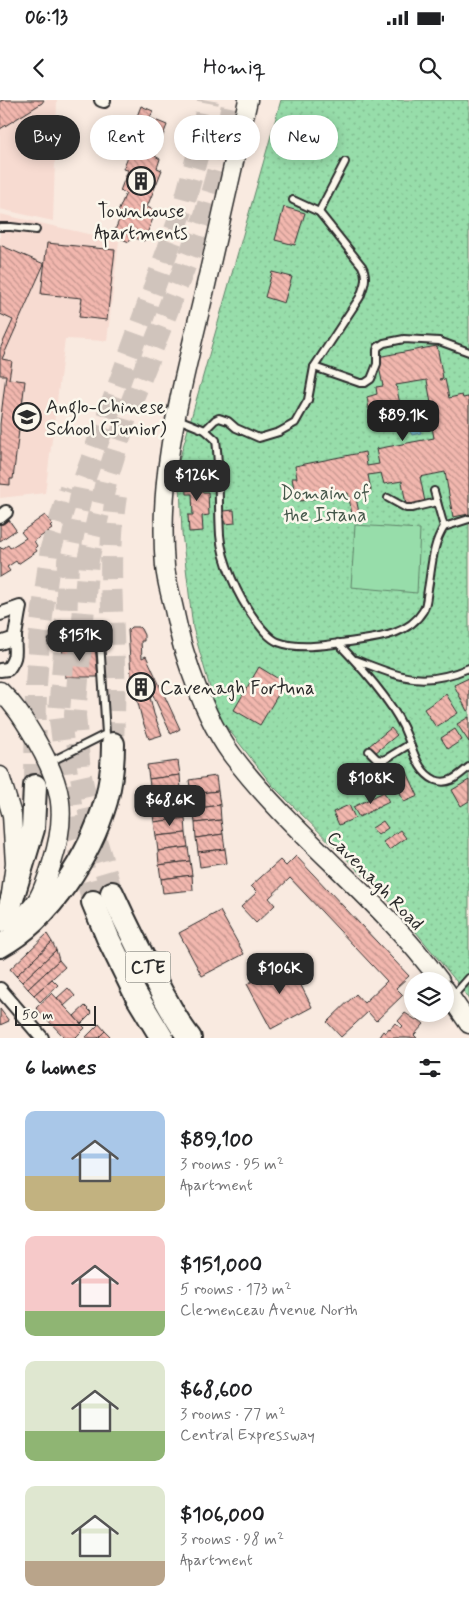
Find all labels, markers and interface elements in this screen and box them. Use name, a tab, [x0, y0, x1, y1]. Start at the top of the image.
text: 06:13	[25, 5, 68, 30]
icon: back	[25, 54, 53, 82]
text: Homiq	[203, 54, 266, 82]
icon: search	[416, 54, 444, 82]
chip: Buy	[15, 115, 80, 160]
chip: Rent	[90, 115, 164, 160]
chip: Filters	[174, 115, 260, 160]
chip: New	[270, 115, 338, 160]
building icon: Townhouse Apartments	[126, 166, 156, 196]
place label: Townhouse Apartments	[94, 199, 188, 248]
place label: Anglo-Chinese School (Junior)	[46, 395, 167, 442]
pin: $89.1K	[362, 400, 444, 442]
school or university icon: Anglo-Chinese School (Junior)	[12, 402, 42, 432]
text: $89.1K	[378, 405, 428, 426]
pin: $126K	[162, 460, 232, 502]
text: $126K	[175, 465, 219, 486]
park label: Domain of the Istana	[280, 481, 370, 528]
pin: $151K	[45, 620, 115, 662]
text: $151K	[59, 625, 101, 646]
building icon: Cavenagh Fortuna	[126, 672, 156, 702]
place label: Cavenagh Fortuna	[160, 676, 315, 702]
pin: $108K	[336, 762, 406, 805]
text: $108K	[348, 768, 394, 789]
pin: $68.6K	[129, 784, 211, 827]
text: $68.6K	[145, 790, 195, 811]
street label: Cavenagh Road	[320, 826, 429, 937]
road number: CTE	[126, 952, 170, 982]
pin: $106K	[245, 952, 315, 995]
text: $106K	[258, 958, 302, 979]
map controls	[404, 972, 454, 1022]
button: layers	[404, 972, 454, 1022]
scale bar	[15, 1003, 96, 1026]
text: 50 m	[22, 1006, 53, 1024]
text: 6 homes	[25, 1054, 96, 1082]
icon: filters	[416, 1054, 444, 1082]
text: $89,100	[180, 1126, 253, 1154]
icon: home	[65, 1131, 125, 1191]
text: 3 rooms · 95 m²	[180, 1154, 284, 1175]
text: Apartment	[180, 1175, 253, 1196]
text: $151,000	[180, 1251, 262, 1279]
icon: home	[65, 1256, 125, 1316]
text: 5 rooms · 173 m²	[180, 1279, 292, 1300]
text: Clemenceau Avenue North	[180, 1300, 358, 1321]
text: $68,600	[180, 1376, 253, 1404]
icon: home	[65, 1381, 125, 1441]
text: 3 rooms · 77 m²	[180, 1404, 285, 1425]
text: Central Expressway	[180, 1425, 315, 1446]
text: $106,000	[180, 1501, 265, 1529]
icon: home	[65, 1506, 125, 1566]
text: 3 rooms · 98 m²	[180, 1529, 284, 1550]
text: Apartment	[180, 1550, 253, 1571]

